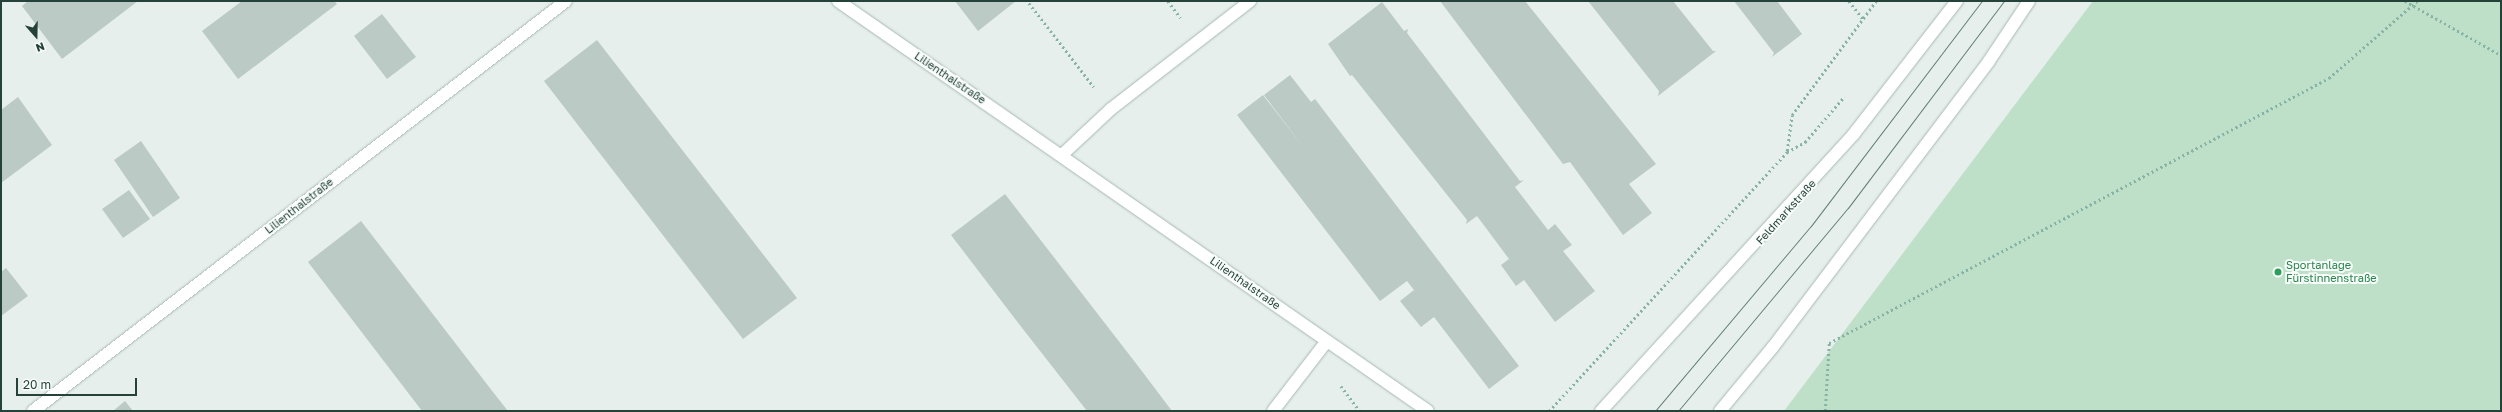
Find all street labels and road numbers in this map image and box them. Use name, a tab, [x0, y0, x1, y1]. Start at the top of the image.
street label: Lilienthalstraße	[912, 49, 988, 107]
street label: Lilienthalstraße	[262, 175, 336, 237]
street label: Feldmarkstraße	[1753, 177, 1819, 247]
street label: Lilienthalstraße	[1207, 254, 1283, 312]

